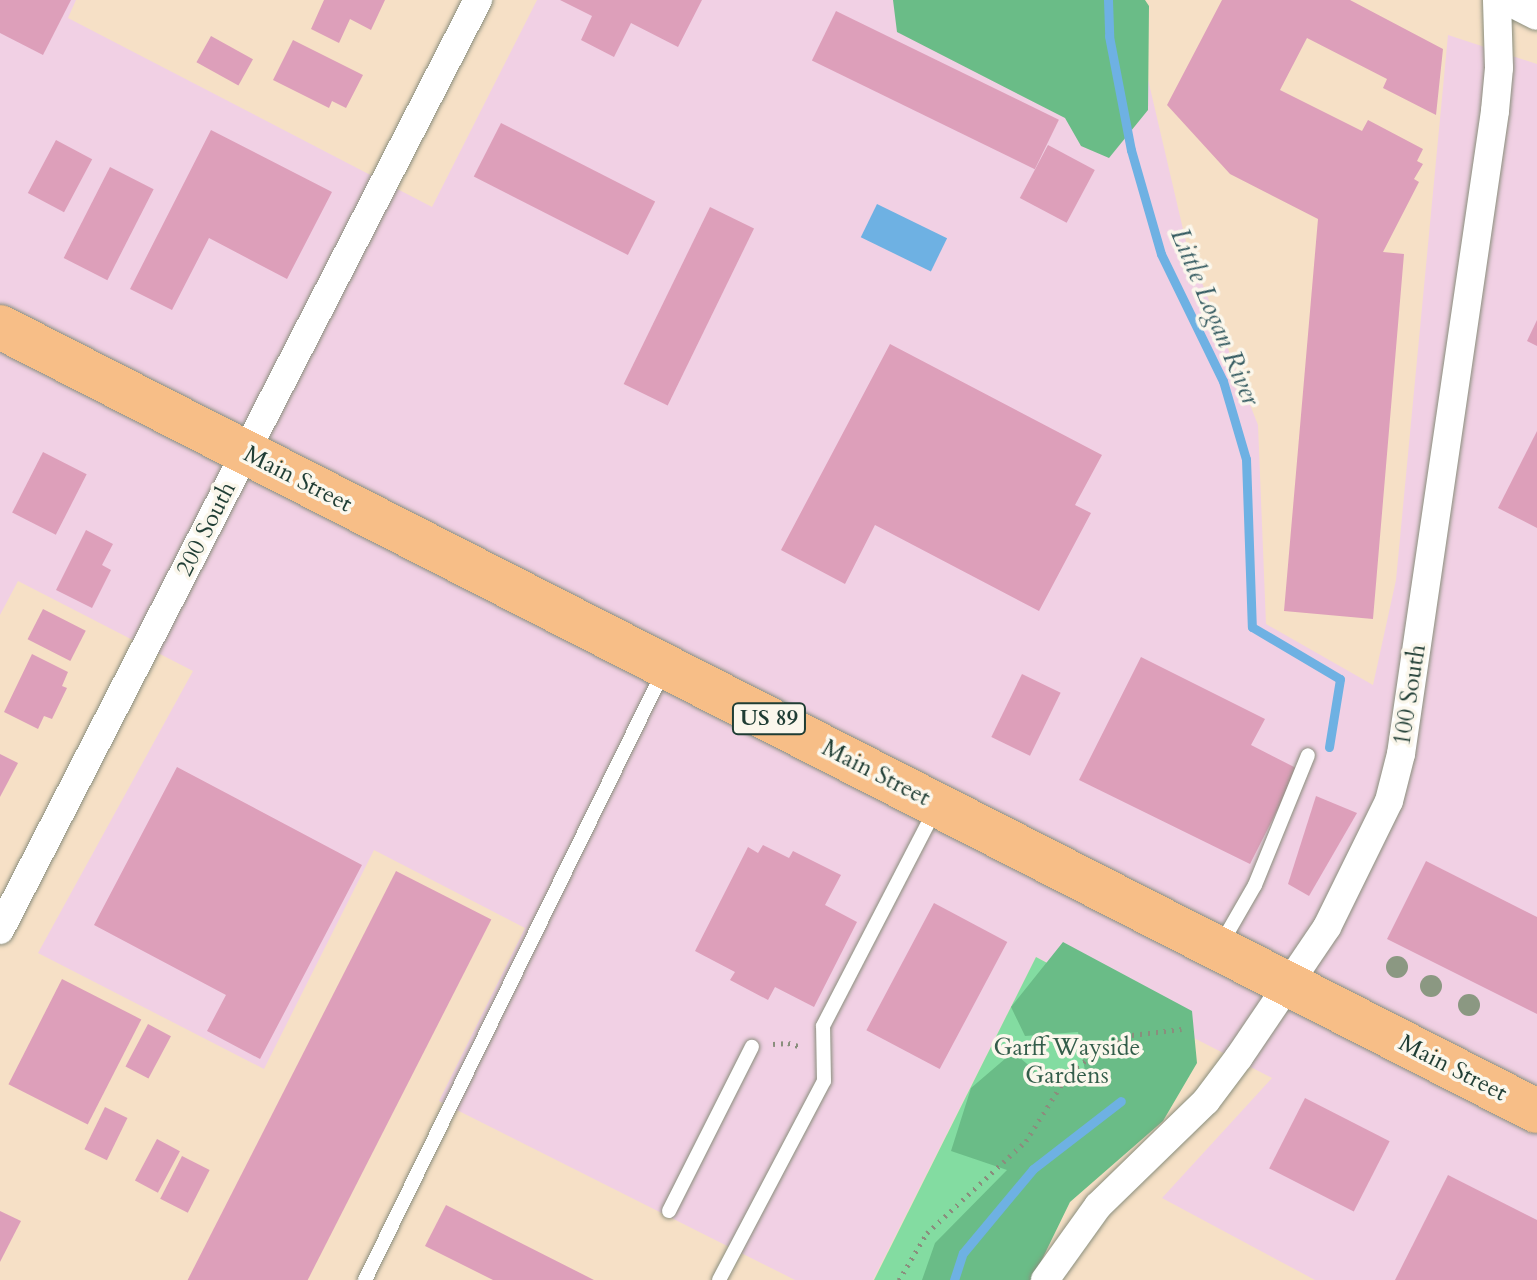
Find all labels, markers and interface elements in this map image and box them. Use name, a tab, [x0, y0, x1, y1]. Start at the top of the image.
water label: Little Logan River	[1164, 224, 1266, 410]
street label: Main Street	[239, 439, 357, 519]
street label: 200 South	[170, 477, 242, 581]
street label: 100 South	[1388, 642, 1432, 748]
road number: US 89	[731, 701, 807, 737]
street label: Main Street	[817, 733, 935, 813]
street label: Main Street	[1394, 1028, 1512, 1108]
park label: Garff Wayside Gardens	[994, 1034, 1140, 1090]

